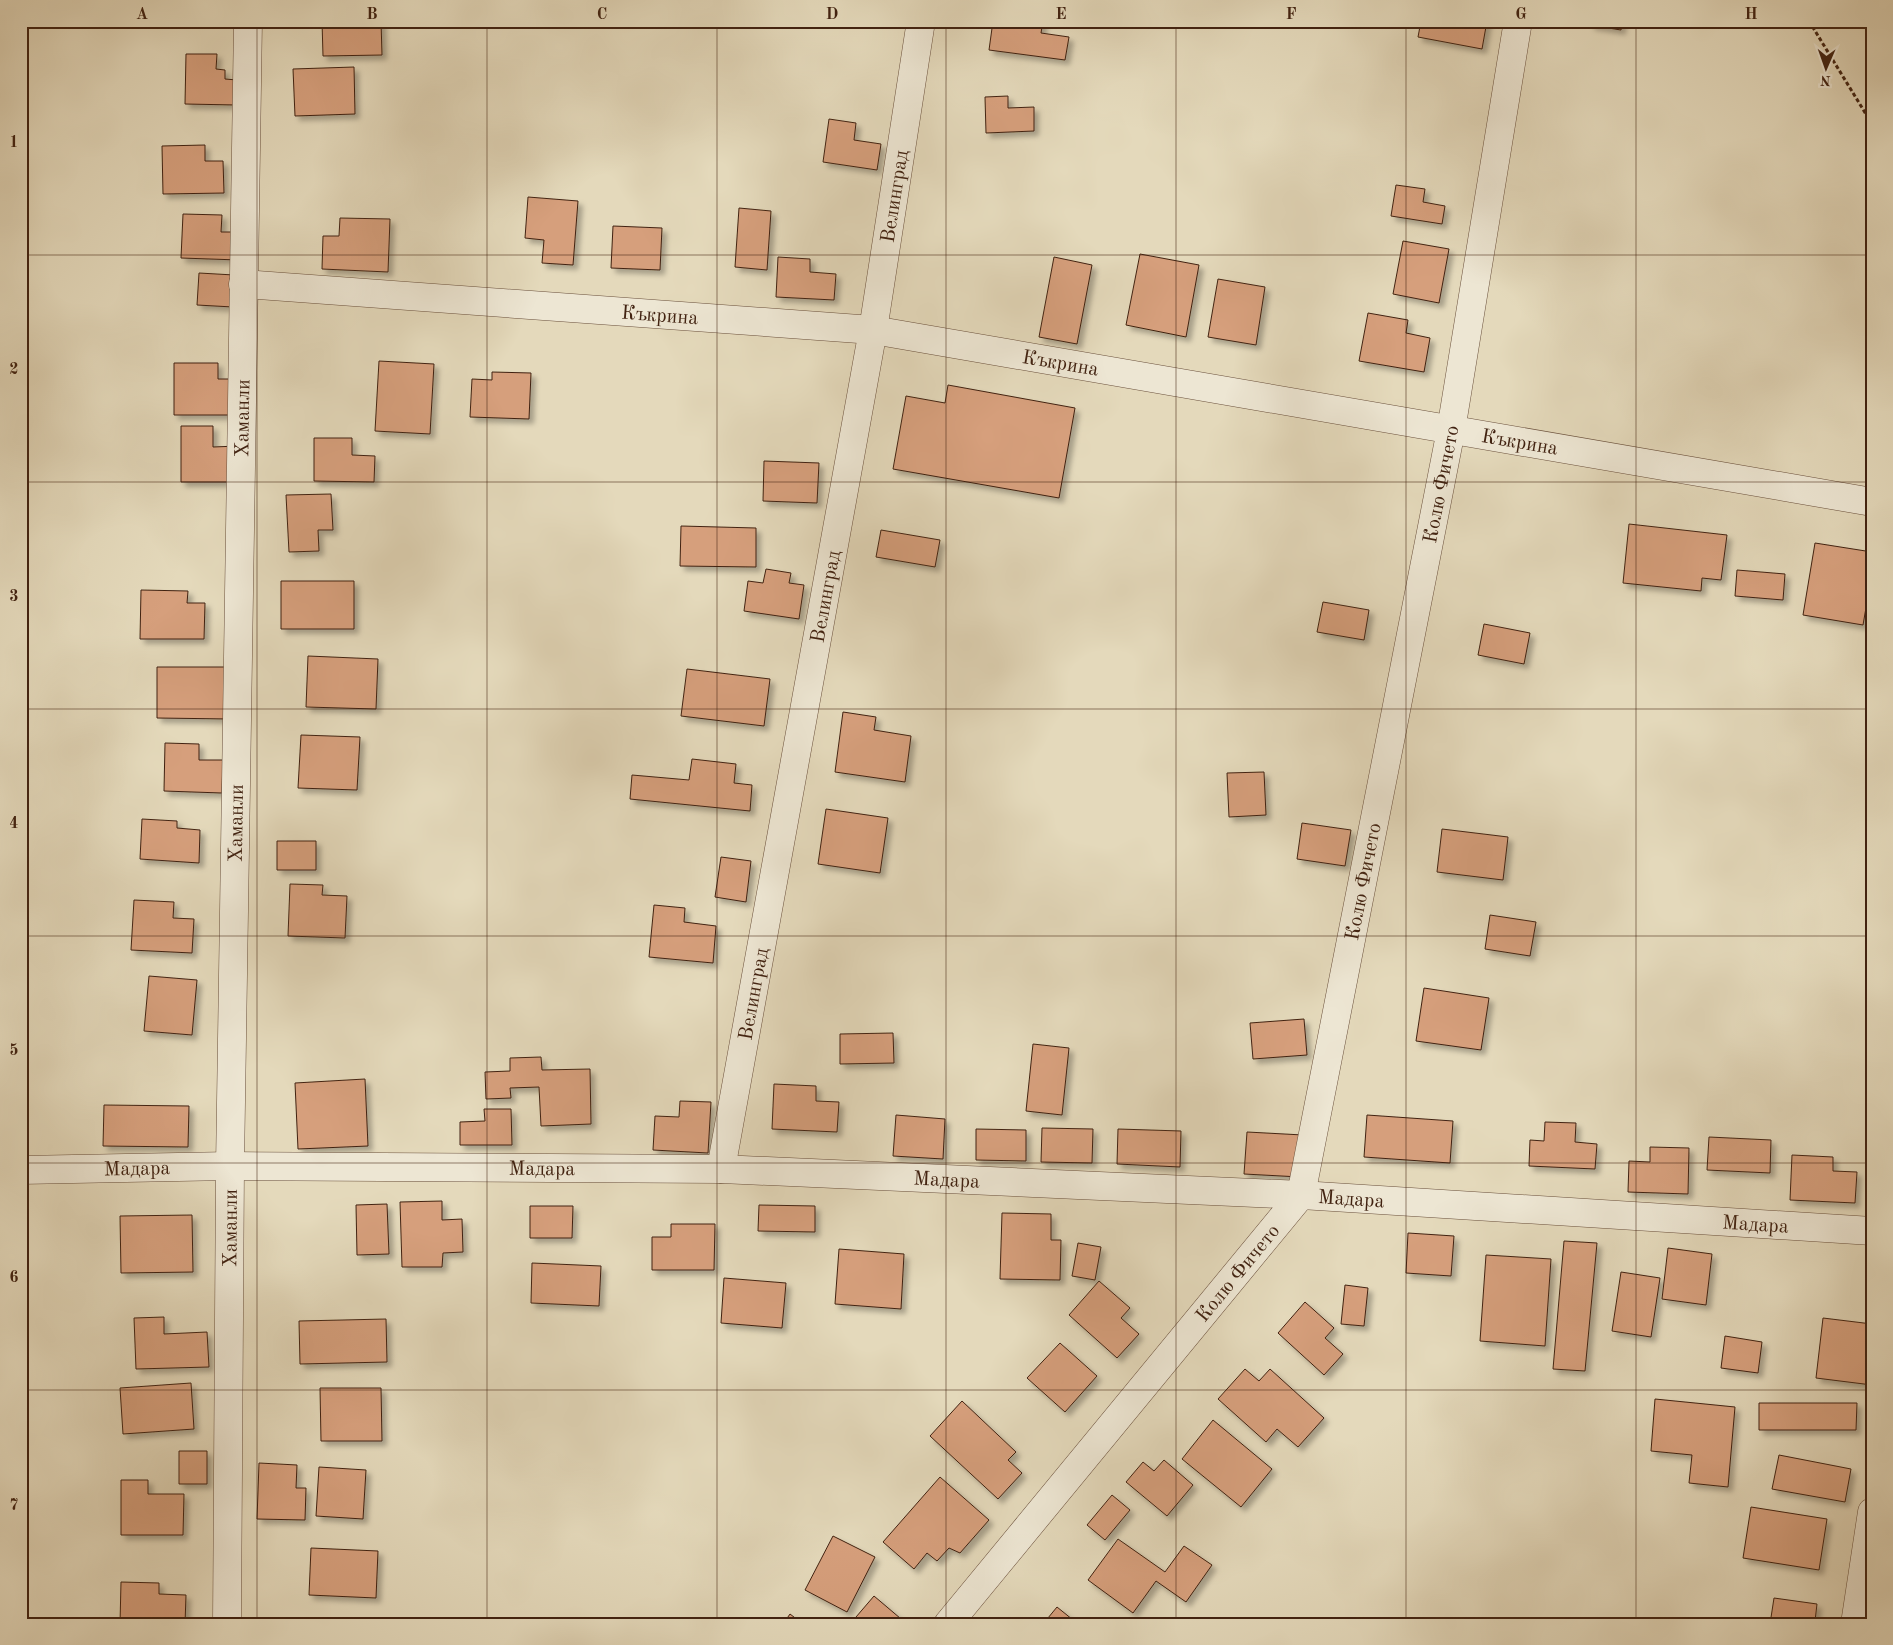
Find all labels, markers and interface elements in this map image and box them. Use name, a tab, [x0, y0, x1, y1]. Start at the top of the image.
text: A	[136, 7, 148, 23]
text: B	[366, 7, 378, 23]
text: C	[597, 7, 607, 23]
text: D	[826, 7, 838, 23]
text: E	[1055, 7, 1067, 23]
text: F	[1286, 7, 1297, 23]
text: G	[1515, 7, 1527, 23]
text: H	[1744, 7, 1758, 23]
north arrow	[1800, 42, 1850, 92]
text: N	[1820, 73, 1831, 87]
text: 1	[9, 135, 19, 151]
street label: Велинград	[879, 149, 913, 244]
street label: Къкрина	[620, 304, 699, 329]
street label: Къкрина	[1020, 348, 1100, 381]
text: 2	[9, 362, 19, 378]
street label: Хаманли	[233, 379, 254, 457]
street label: Колю Фичето	[1421, 424, 1464, 545]
street label: Къкрина	[1480, 427, 1559, 460]
street label: Велинград	[809, 549, 845, 645]
text: 3	[9, 589, 19, 605]
street label: Хаманли	[227, 784, 248, 862]
text: 4	[9, 816, 19, 832]
street label: Колю Фичето	[1343, 821, 1386, 943]
street label: Велинград	[737, 946, 773, 1042]
text: 5	[9, 1043, 19, 1059]
street label: Мадара	[104, 1159, 171, 1180]
street label: Мадара	[509, 1160, 575, 1180]
street label: Мадара	[913, 1170, 980, 1193]
street label: Мадара	[1317, 1188, 1385, 1212]
street label: Хаманли	[221, 1189, 242, 1267]
street label: Мадара	[1721, 1214, 1789, 1238]
street label: Колю Фичето	[1193, 1221, 1284, 1326]
text: 6	[9, 1270, 19, 1286]
text: 7	[9, 1498, 19, 1514]

